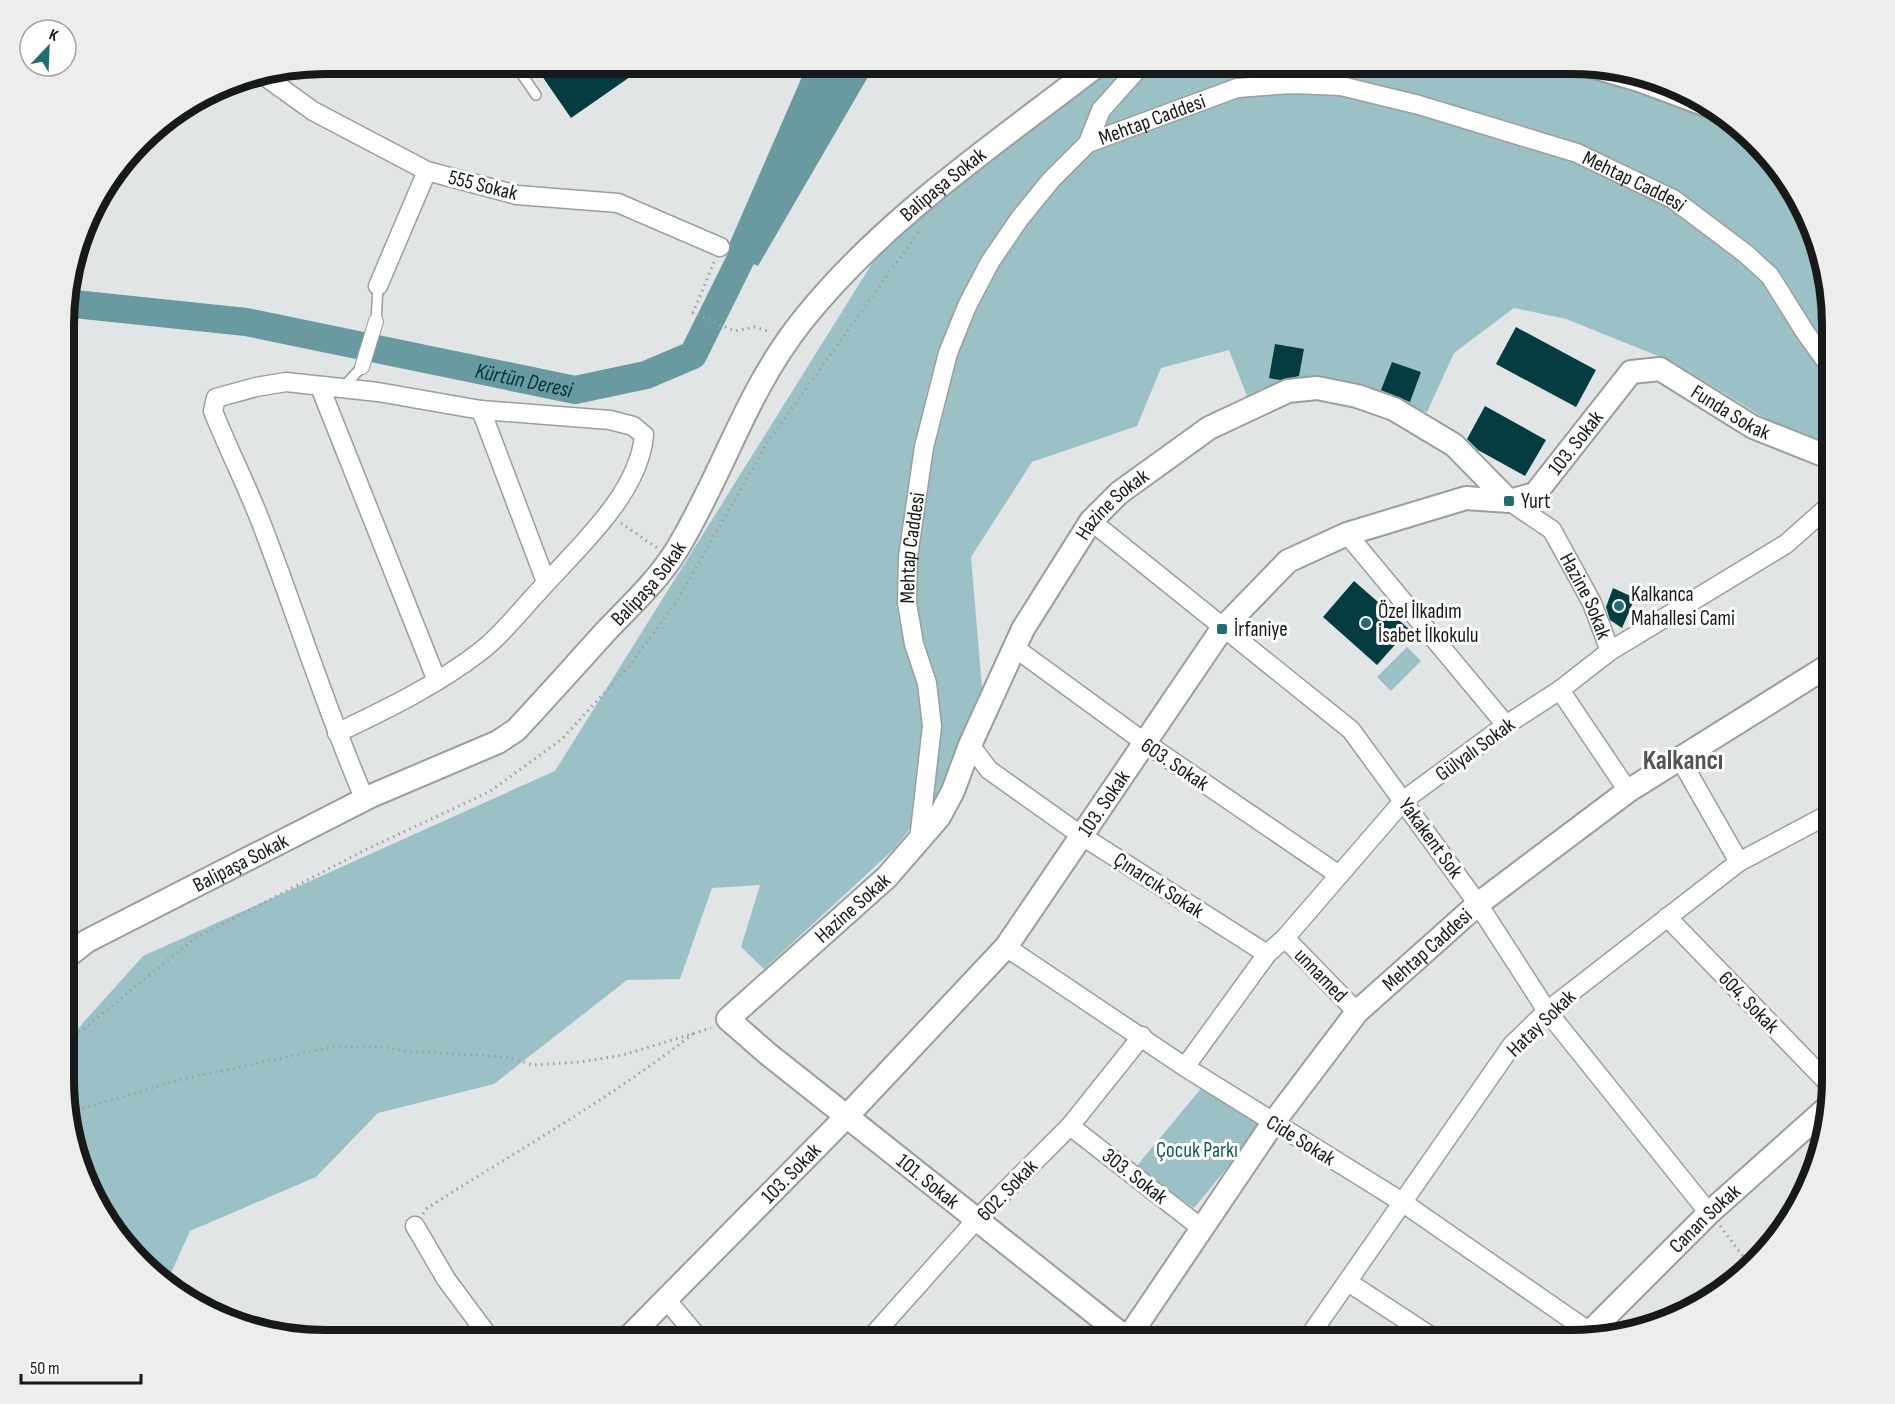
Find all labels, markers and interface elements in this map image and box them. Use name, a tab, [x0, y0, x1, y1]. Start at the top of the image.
north arrow	[18, 18, 78, 78]
text: K	[46, 25, 61, 46]
street label: Mehtap Caddesi	[1095, 89, 1209, 151]
street label: Balipaşa Sokak	[895, 142, 991, 227]
street label: Mehtap Caddesi	[1578, 146, 1691, 217]
street label: 555 Sokak	[446, 165, 520, 206]
water label: Kürtün Deresi	[473, 358, 576, 404]
street label: Funda Sokak	[1686, 380, 1774, 445]
street label: 103. Sokak	[1543, 406, 1609, 480]
street label: Hazine Sokak	[1070, 464, 1154, 545]
place label: Yurt	[1521, 489, 1550, 514]
street label: Mehtap Caddesi	[895, 491, 930, 604]
marker: Yurt	[1502, 494, 1516, 508]
street label: Balipaşa Sokak	[606, 537, 692, 631]
street label: Hazine Sokak	[1554, 549, 1616, 643]
place label: Kalkanca Mahallesi Cami	[1631, 582, 1735, 631]
place label: Özel İlkadım İsabet İlkokulu	[1378, 599, 1479, 648]
marker: Kalkanca Mahallesi Cami	[1612, 599, 1626, 613]
marker: Özel İlkadım İsabet İlkokulu	[1359, 616, 1373, 630]
place label: İrfaniye	[1234, 617, 1288, 642]
marker: İrfaniye	[1215, 622, 1229, 636]
street label: Gülyalı Sokak	[1431, 712, 1520, 787]
street label: 603. Sokak	[1136, 733, 1213, 796]
district label: Kalkancı	[1643, 745, 1723, 777]
street label: 103. Sokak	[1073, 766, 1135, 841]
street label: Yakakent Sok	[1393, 793, 1468, 883]
street label: Balipaşa Sokak	[189, 829, 292, 898]
street label: Çınarcık Sokak	[1109, 847, 1208, 924]
street label: Hazine Sokak	[810, 868, 896, 948]
street label: Mehtap Caddesi	[1377, 903, 1477, 996]
street label: unnamed	[1289, 943, 1352, 1008]
street label: 604. Sokak	[1713, 966, 1784, 1039]
street label: Hatay Sokak	[1502, 984, 1581, 1062]
street label: Cide Sokak	[1262, 1110, 1340, 1171]
street label: 103. Sokak	[756, 1138, 826, 1209]
park label: Çocuk Parkı	[1156, 1138, 1238, 1163]
street label: 303. Sokak	[1097, 1143, 1172, 1210]
street label: 101. Sokak	[891, 1148, 964, 1214]
street label: 602. Sokak	[972, 1154, 1043, 1226]
street label: Canan Sokak	[1664, 1179, 1746, 1259]
scale bar	[21, 1347, 141, 1385]
text: 50 m	[30, 1358, 60, 1379]

